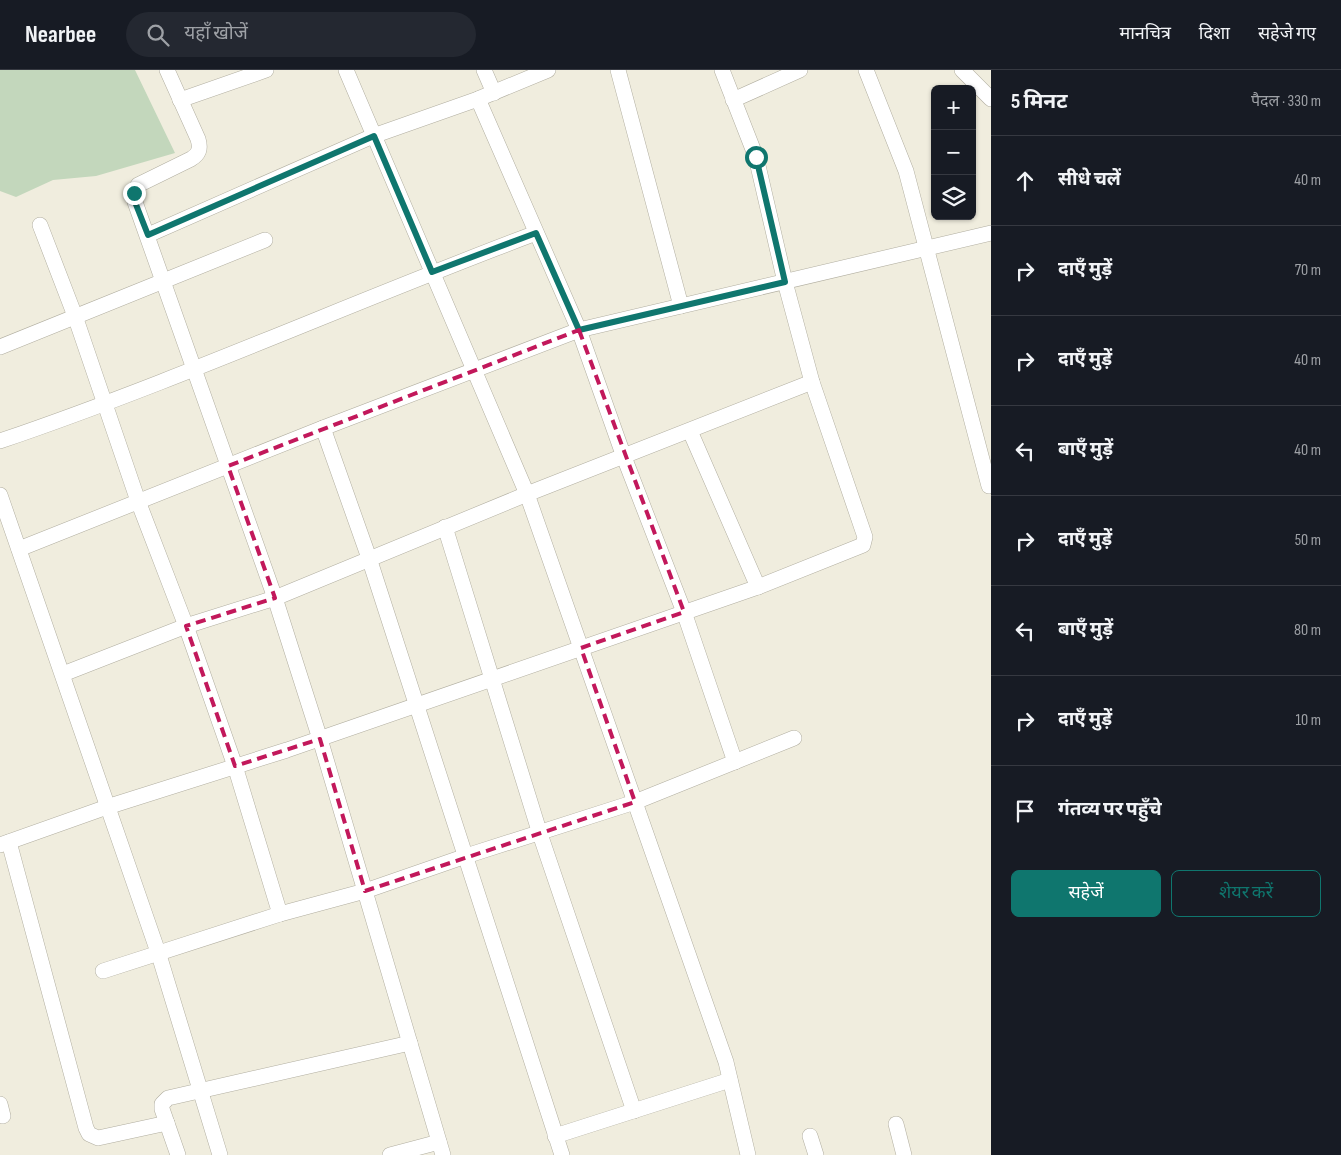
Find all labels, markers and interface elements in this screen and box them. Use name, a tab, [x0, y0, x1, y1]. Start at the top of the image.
search box	[126, 12, 476, 57]
text: Nearbee	[25, 20, 96, 49]
icon: search	[144, 21, 172, 49]
text: यहाँ खोजें	[184, 22, 248, 45]
text: मानचित्र	[1119, 23, 1171, 44]
text: दिशा	[1199, 23, 1230, 44]
text: सहेजे गए	[1258, 23, 1316, 44]
map controls	[931, 85, 976, 220]
button: +	[931, 85, 976, 130]
text: 5 मिनट	[1011, 89, 1068, 114]
text: पैदल · 330 m	[1251, 92, 1321, 111]
button: −	[931, 130, 976, 175]
route start	[745, 146, 768, 169]
icon: ahead	[1011, 167, 1039, 195]
text: सीधे चलें	[1058, 168, 1121, 191]
text: 40 m	[1294, 171, 1321, 190]
button: layers	[931, 175, 976, 220]
route end	[123, 182, 146, 205]
icon: right	[1011, 257, 1039, 285]
text: दाएँ मुड़ें	[1058, 258, 1112, 281]
text: 70 m	[1295, 261, 1321, 280]
icon: right	[1011, 347, 1039, 375]
text: दाएँ मुड़ें	[1058, 348, 1112, 371]
text: 40 m	[1294, 351, 1321, 370]
icon: left	[1011, 437, 1039, 465]
text: बाएँ मुड़ें	[1058, 438, 1113, 461]
text: 40 m	[1294, 441, 1321, 460]
icon: right	[1011, 527, 1039, 555]
text: दाएँ मुड़ें	[1058, 528, 1112, 551]
text: 50 m	[1295, 531, 1321, 550]
icon: left	[1011, 617, 1039, 645]
text: बाएँ मुड़ें	[1058, 618, 1113, 641]
text: 80 m	[1294, 621, 1321, 640]
icon: right	[1011, 707, 1039, 735]
text: दाएँ मुड़ें	[1058, 708, 1112, 731]
text: 10 m	[1295, 711, 1321, 730]
icon: arrive	[1011, 797, 1039, 825]
text: गंतव्य पर पहुँचे	[1058, 798, 1162, 821]
button: सहेजें	[1011, 870, 1161, 917]
button: शेयर करें	[1171, 870, 1321, 917]

